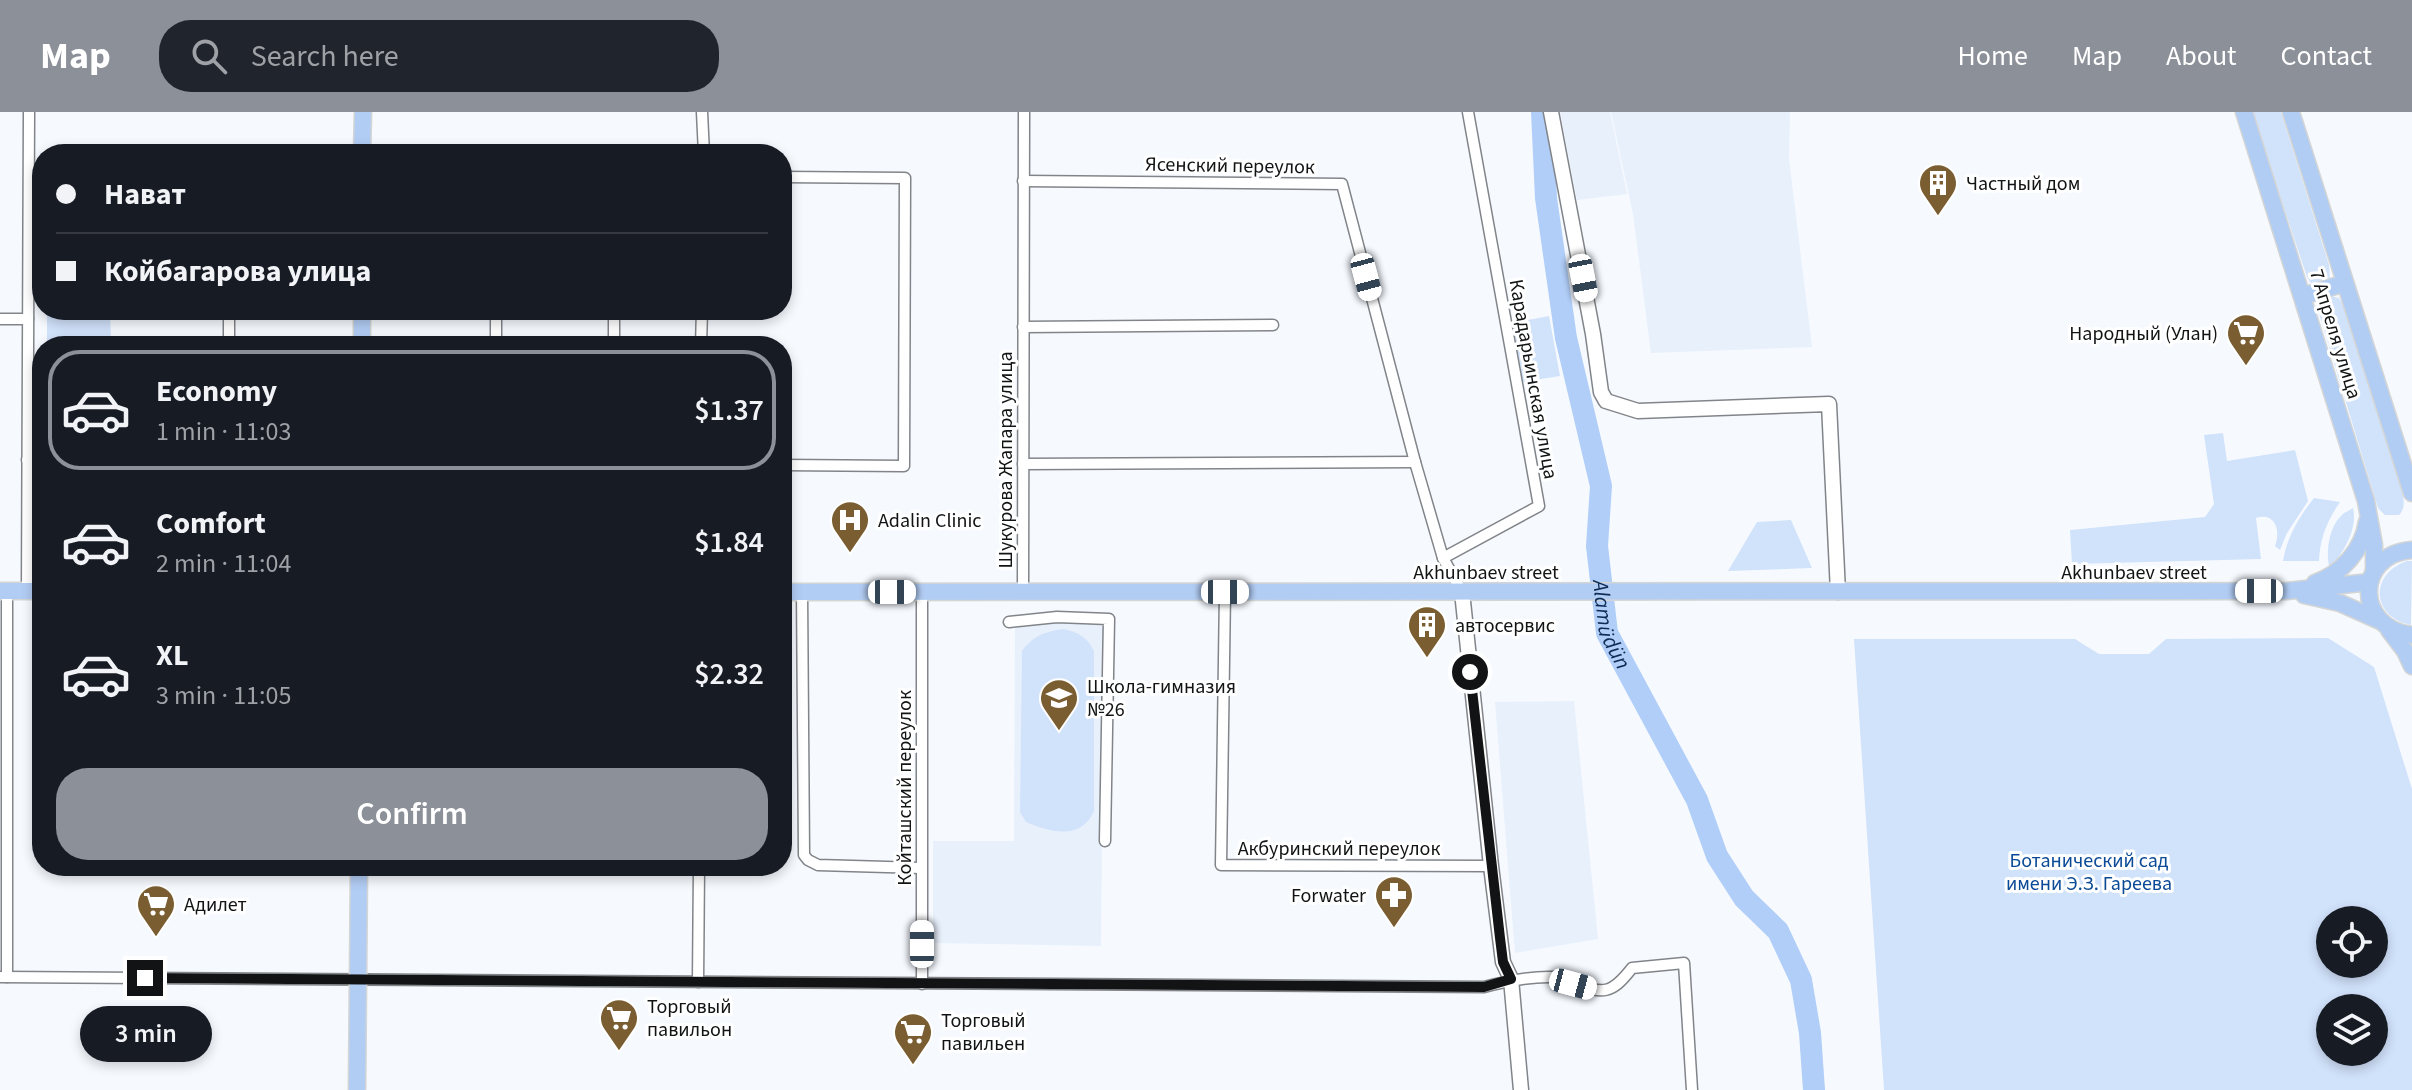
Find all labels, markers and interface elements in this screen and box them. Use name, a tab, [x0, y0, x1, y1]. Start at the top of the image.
search box	[159, 20, 719, 92]
text: Map	[40, 29, 111, 83]
icon: search	[187, 34, 231, 78]
text: Search here	[251, 35, 399, 78]
text: Home	[1957, 36, 2028, 76]
text: Map	[2072, 36, 2122, 76]
text: About	[2166, 36, 2237, 76]
text: Contact	[2281, 36, 2372, 76]
street label: Ясенский переулок	[1145, 151, 1315, 181]
building icon: Частный дом	[1917, 162, 1959, 217]
place label: Частный дом	[1966, 170, 2080, 198]
text: Нават	[104, 173, 186, 216]
text: Койбагарова улица	[104, 250, 371, 293]
car	[1348, 251, 1384, 303]
car	[1567, 252, 1599, 304]
street label: 7 Апреля улица	[2302, 266, 2368, 403]
street label: Карадарьинская улица	[1502, 277, 1564, 481]
supermarket icon: Народный (Улан)	[2225, 312, 2267, 367]
place label: Народный (Улан)	[2069, 320, 2218, 348]
street label: Шукурова Жапара улица	[992, 351, 1020, 569]
text: Economy	[156, 370, 277, 413]
icon: car	[60, 374, 132, 446]
text: $1.37	[694, 389, 764, 432]
text: 1 min · 11:03	[156, 413, 291, 450]
hospital icon: Adalin Clinic	[829, 499, 871, 554]
text: Comfort	[156, 502, 266, 545]
icon: car	[60, 506, 132, 578]
place label: Adalin Clinic	[878, 507, 981, 535]
text: $1.84	[694, 521, 764, 564]
text: 2 min · 11:04	[156, 545, 291, 582]
street label: Akhunbaev street	[1413, 559, 1559, 587]
street label: Akhunbaev street	[2061, 559, 2207, 587]
water label: Alamüdün	[1584, 576, 1639, 675]
car	[2235, 579, 2283, 603]
car	[868, 580, 916, 604]
car	[1201, 580, 1249, 604]
building icon: автосервис	[1406, 604, 1448, 659]
place label: автосервис	[1455, 612, 1555, 640]
text: XL	[156, 634, 189, 677]
icon: car	[60, 638, 132, 710]
text: $2.32	[694, 653, 764, 696]
route start	[1452, 654, 1488, 690]
place label: Школа-гимназия №26	[1087, 673, 1236, 724]
text: 3 min · 11:05	[156, 677, 291, 714]
school or university icon: Школа-гимназия №26	[1038, 677, 1080, 732]
street label: Койташский переулок	[891, 690, 919, 886]
button: Confirm	[56, 768, 768, 860]
street label: Акбуринский переулок	[1238, 835, 1440, 863]
park label: Ботанический сад имени Э.З. Гареева	[2006, 847, 2172, 898]
pharmacy icon: Forwater	[1373, 874, 1415, 929]
place label: Forwater	[1291, 882, 1366, 910]
supermarket icon: Адилет	[135, 883, 177, 938]
place label: Адилет	[184, 891, 247, 919]
map controls	[2316, 906, 2388, 1066]
button: locate	[2316, 906, 2388, 978]
car	[910, 920, 934, 968]
route end	[127, 960, 163, 996]
car	[1547, 966, 1599, 1002]
place label: Торговый павильон	[647, 993, 732, 1044]
button: layers	[2316, 994, 2388, 1066]
supermarket icon: Торговый павильон	[598, 997, 640, 1052]
callout: 3 min	[79, 1006, 211, 1062]
place label: Торговый павильен	[941, 1007, 1026, 1058]
supermarket icon: Торговый павильен	[892, 1011, 934, 1066]
text: 3 min	[115, 1015, 177, 1052]

